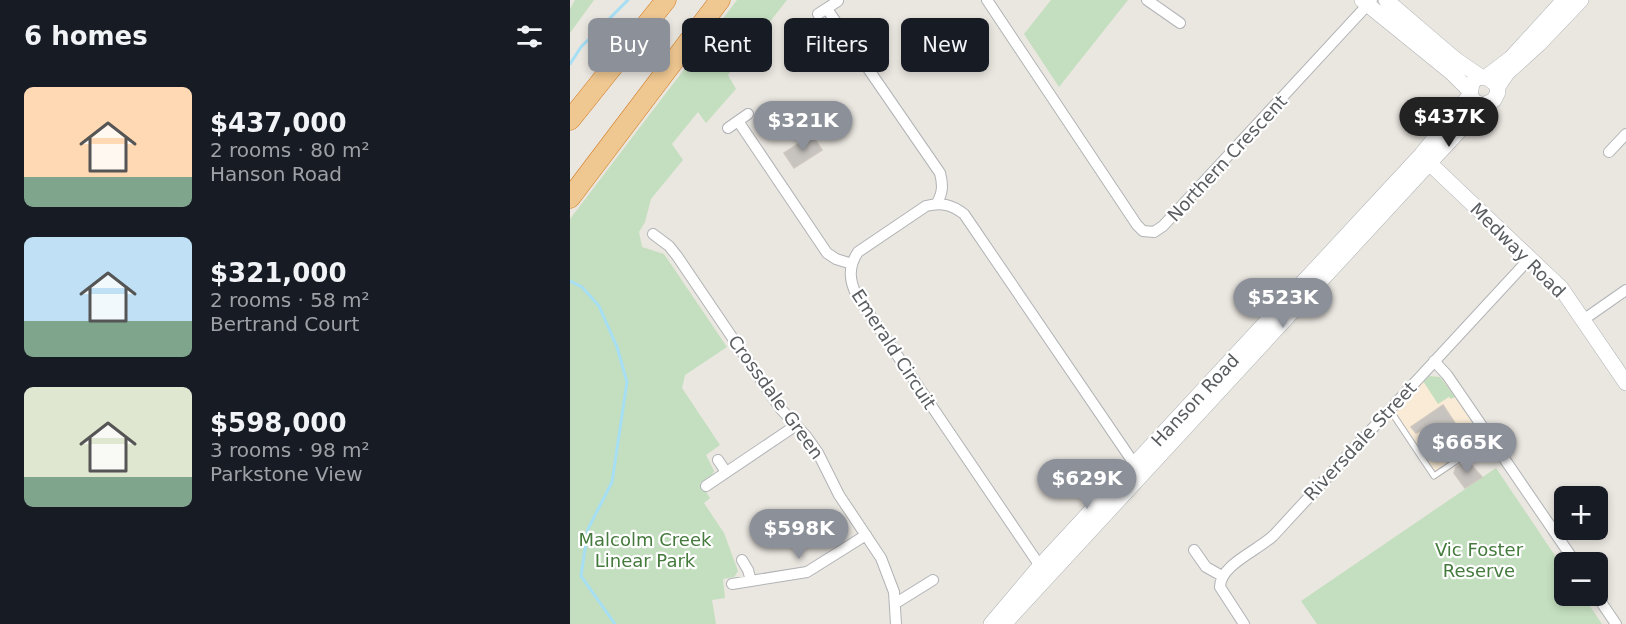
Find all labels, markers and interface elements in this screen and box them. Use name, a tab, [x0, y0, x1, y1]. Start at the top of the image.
chip: Buy	[588, 18, 670, 72]
chip: Rent	[682, 18, 772, 72]
chip: Filters	[784, 18, 889, 72]
chip: New	[901, 18, 989, 72]
icon: filters	[513, 20, 546, 53]
text: 6 homes	[24, 21, 148, 51]
street label: Northern Crescent	[1163, 90, 1291, 226]
pin: $437K	[1407, 97, 1491, 148]
pin: $321K	[761, 101, 845, 152]
text: $437K	[1413, 104, 1485, 128]
text: $437,000	[210, 108, 347, 138]
text: $321K	[767, 108, 839, 132]
icon: home	[72, 111, 144, 183]
text: 2 rooms · 80 m²	[210, 138, 370, 162]
text: Hanson Road	[210, 162, 342, 186]
street label: Medway Road	[1466, 198, 1570, 302]
text: $321,000	[210, 258, 347, 288]
icon: home	[72, 261, 144, 333]
pin: $523K	[1241, 278, 1325, 329]
street label: Emerald Circuit	[847, 285, 941, 413]
text: $523K	[1247, 285, 1319, 309]
text: 2 rooms · 58 m²	[210, 288, 370, 312]
text: Bertrand Court	[210, 312, 359, 336]
street label: Crossdale Green	[724, 331, 828, 463]
street label: Hanson Road	[1147, 349, 1243, 451]
street label: Riversdale Street	[1299, 377, 1421, 505]
text: $598,000	[210, 408, 347, 438]
icon: home	[72, 411, 144, 483]
pin: $665K	[1425, 423, 1509, 474]
text: $665K	[1431, 430, 1503, 454]
text: 3 rooms · 98 m²	[210, 438, 370, 462]
pin: $629K	[1045, 459, 1129, 510]
text: Parkstone View	[210, 462, 363, 486]
text: $629K	[1051, 466, 1123, 490]
map controls	[1554, 486, 1608, 606]
button: +	[1554, 486, 1608, 540]
pin: $598K	[757, 509, 841, 560]
text: $598K	[763, 516, 835, 540]
park label: Malcolm Creek Linear Park	[579, 529, 712, 571]
park label: Vic Foster Reserve	[1435, 539, 1524, 581]
button: −	[1554, 552, 1608, 606]

